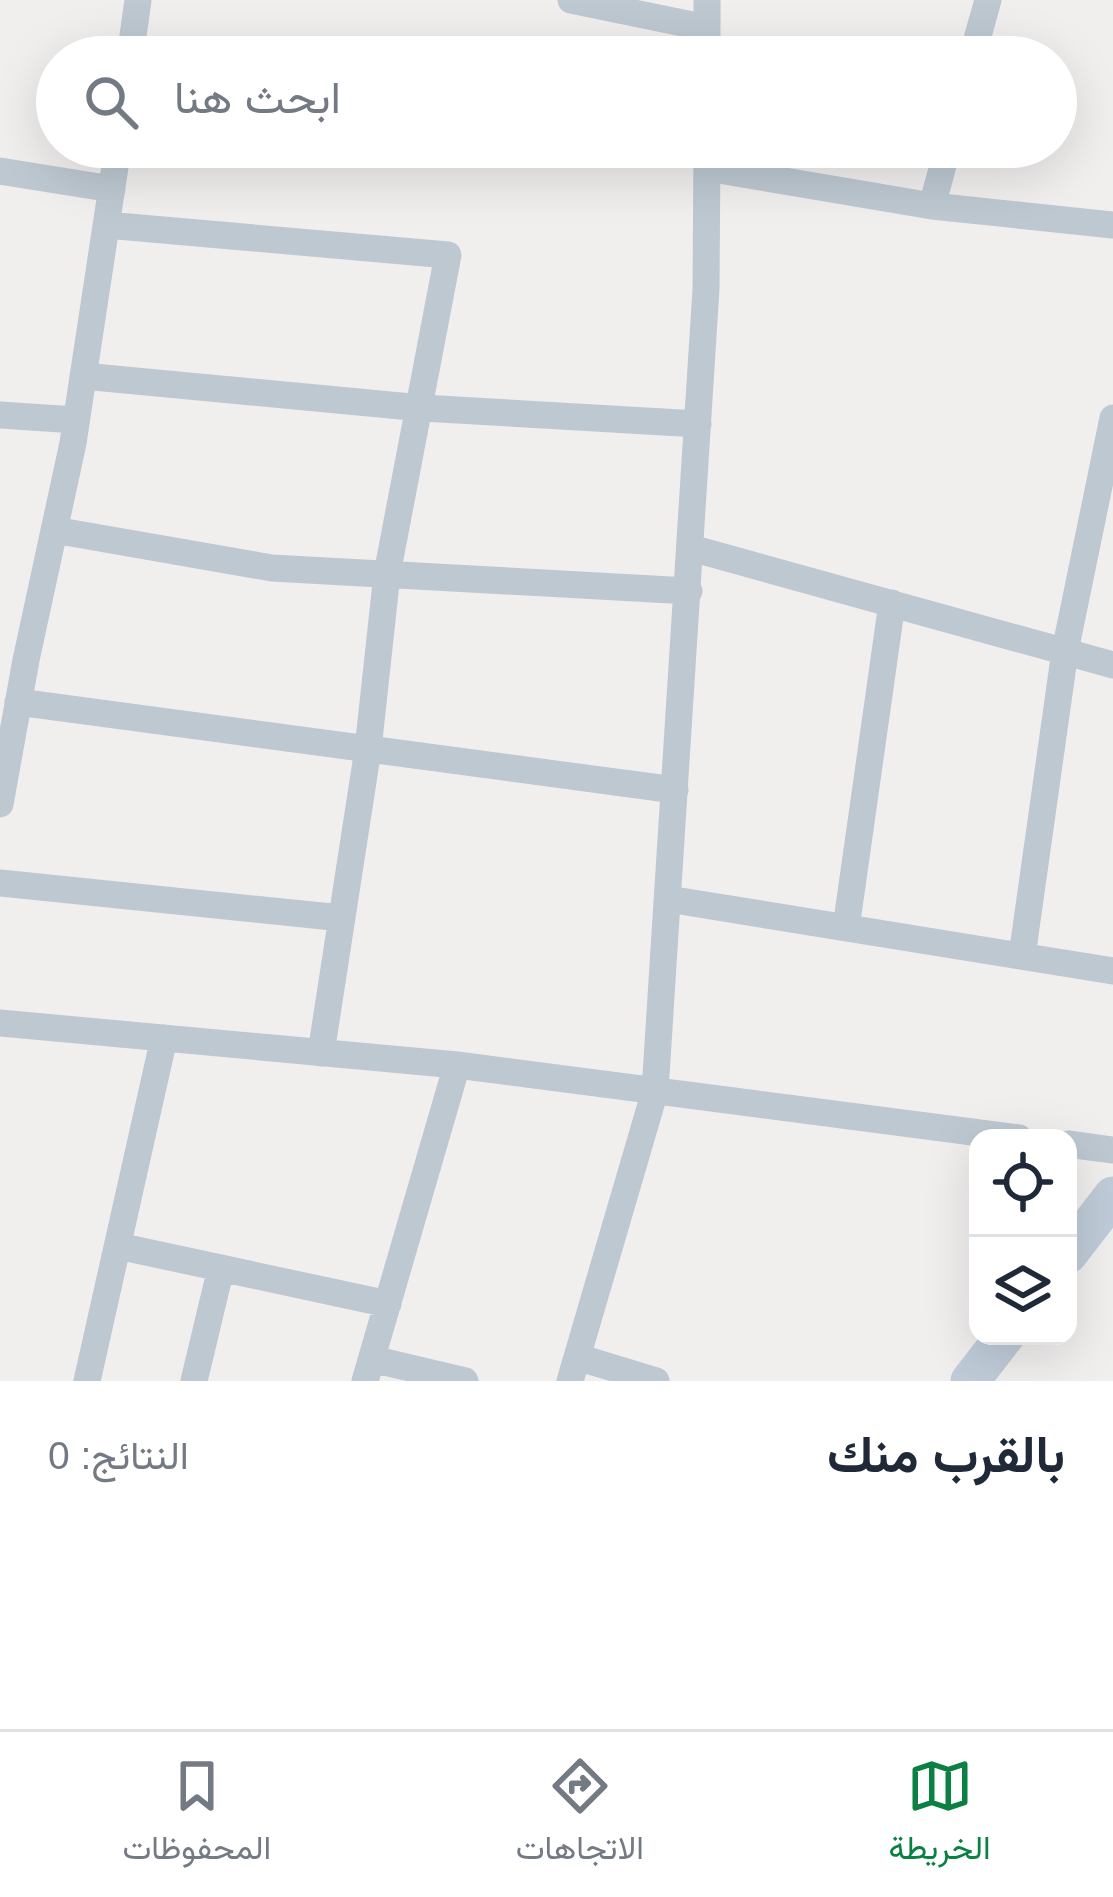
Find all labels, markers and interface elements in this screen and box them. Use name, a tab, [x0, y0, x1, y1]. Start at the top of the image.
search box	[36, 36, 1077, 168]
icon: search	[78, 69, 144, 135]
text: ابحث هنا	[174, 72, 341, 123]
map controls	[969, 1129, 1077, 1345]
button: locate	[969, 1129, 1077, 1237]
button: layers	[969, 1237, 1077, 1345]
text: بالقرب منك	[827, 1426, 1065, 1483]
text: النتائج: 0	[48, 1434, 189, 1477]
tab: المحفوظات	[122, 1753, 271, 1877]
tab: الاتجاهات	[516, 1753, 644, 1877]
tab: الخريطة	[889, 1753, 991, 1877]

